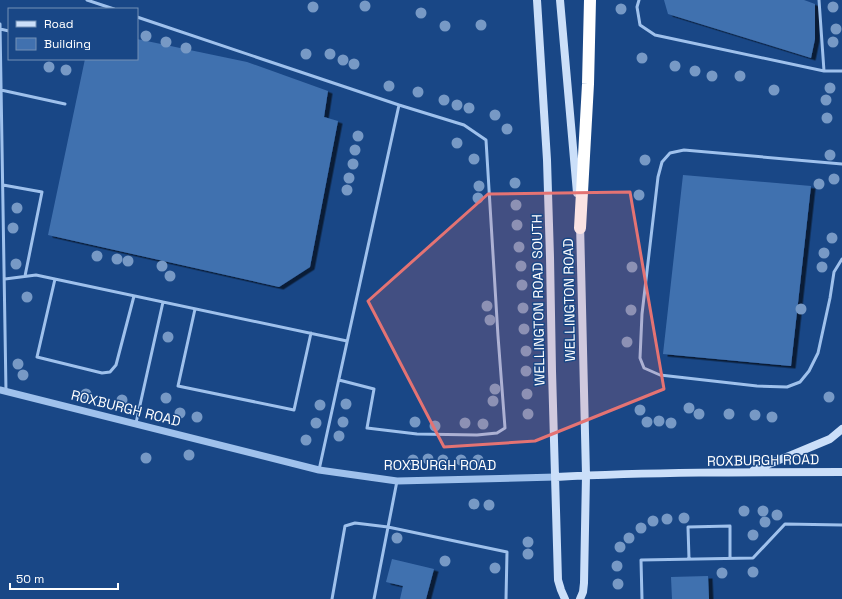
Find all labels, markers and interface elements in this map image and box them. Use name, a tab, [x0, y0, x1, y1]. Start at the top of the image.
legend	[8, 8, 138, 60]
text: Road	[44, 16, 73, 32]
text: Building	[44, 36, 91, 52]
street label: WELLINGTON ROAD SOUTH	[528, 214, 548, 386]
street label: WELLINGTON ROAD	[559, 238, 579, 362]
street label: ROXBURGH ROAD	[69, 386, 183, 430]
street label: ROXBURGH ROAD	[707, 450, 819, 470]
street label: ROXBURGH ROAD	[384, 456, 496, 474]
scale bar	[10, 565, 118, 591]
text: 50 m	[16, 571, 44, 587]

